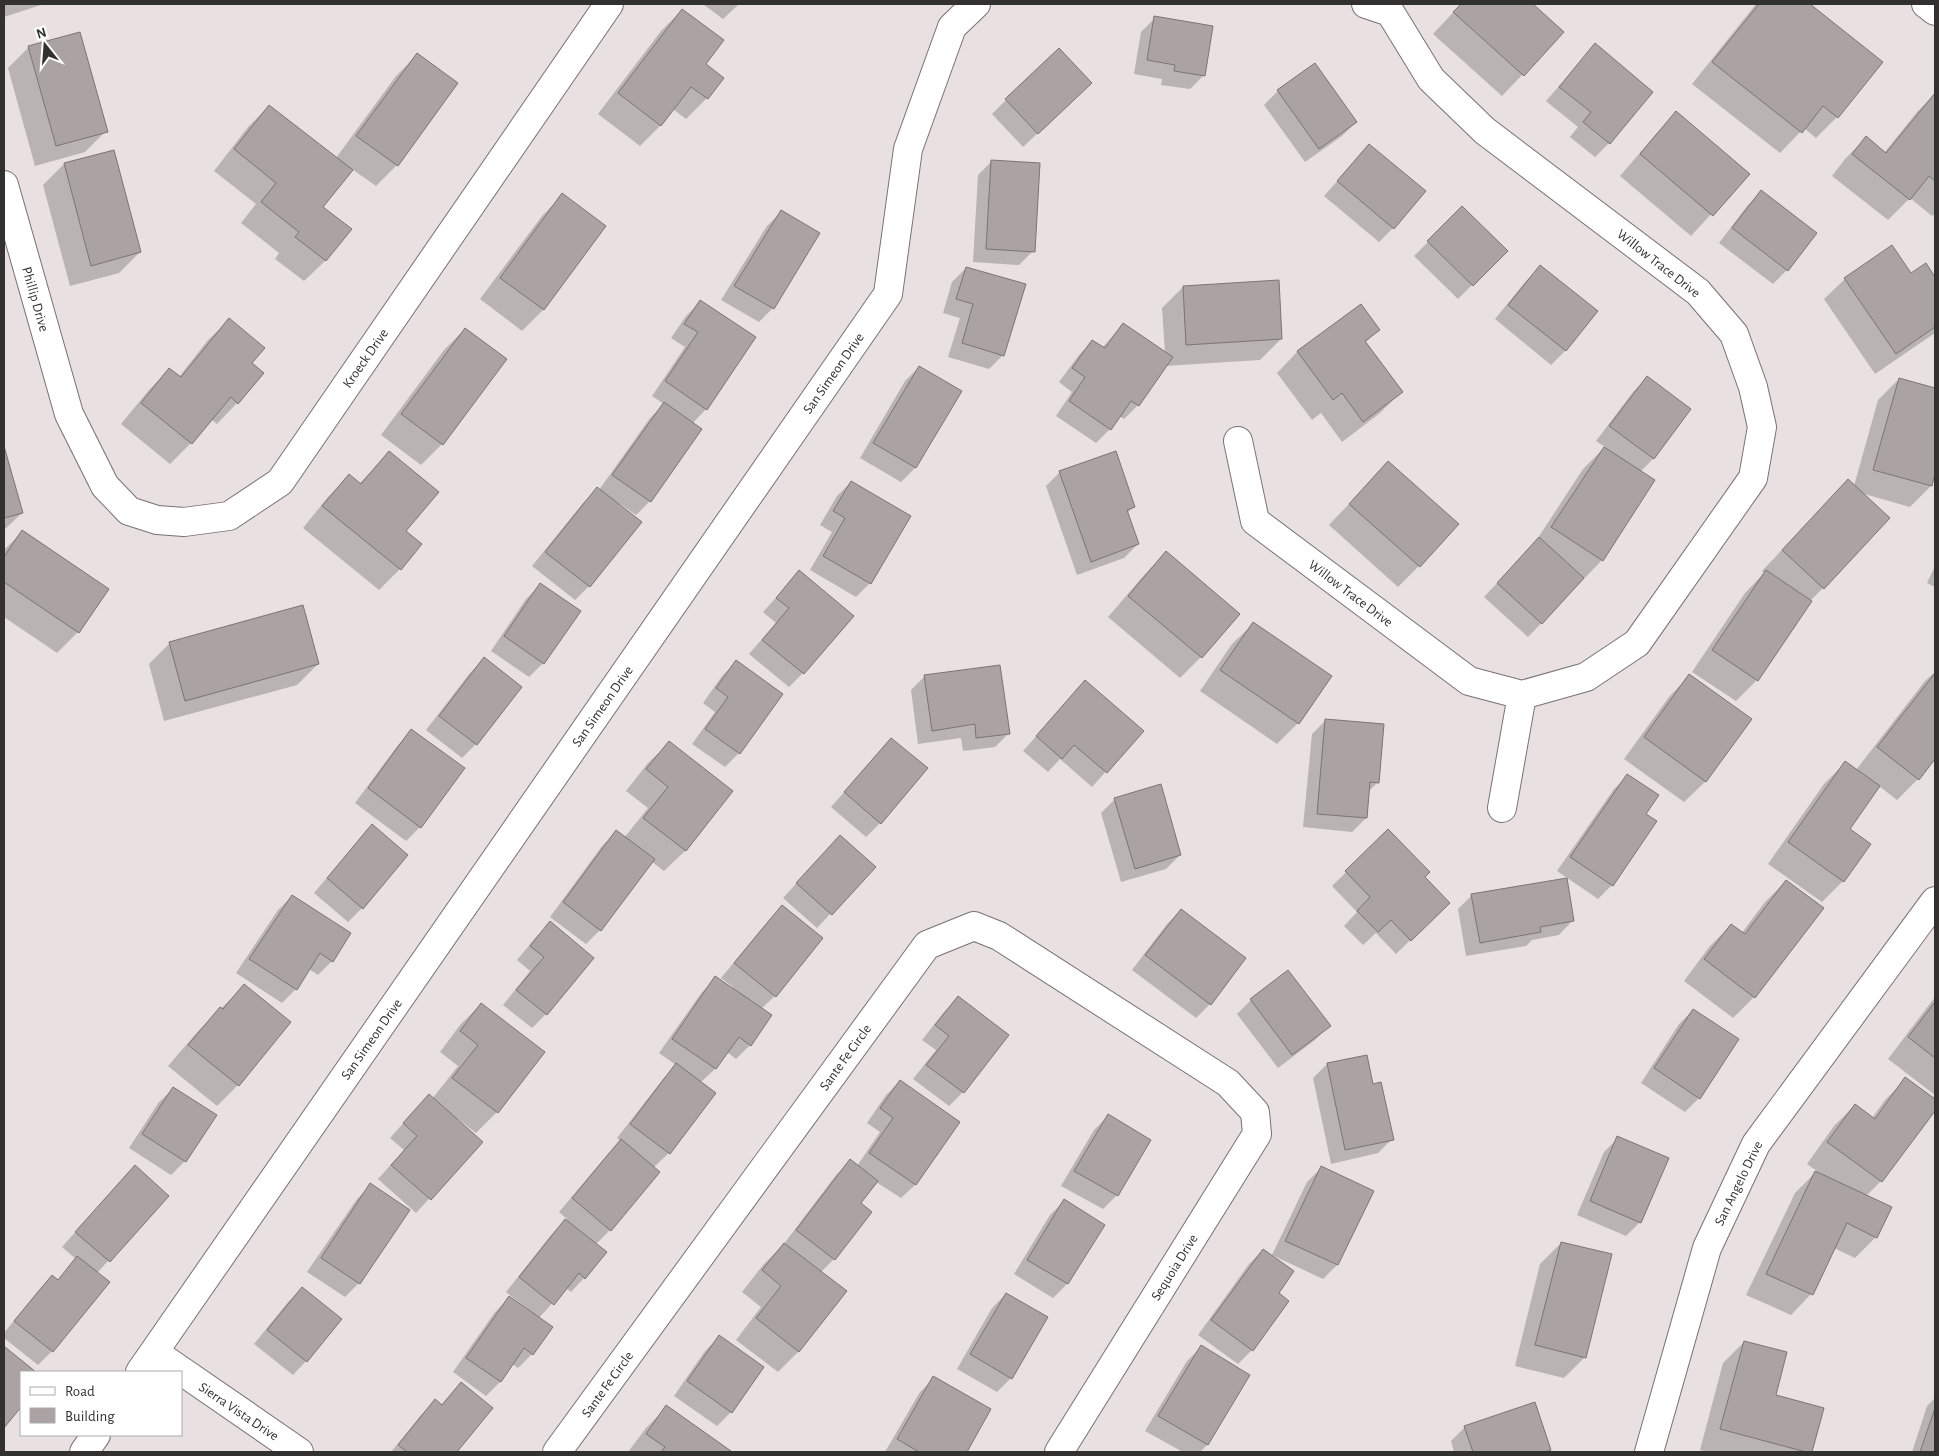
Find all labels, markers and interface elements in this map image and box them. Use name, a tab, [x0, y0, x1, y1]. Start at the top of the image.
north arrow	[20, 20, 70, 70]
text: N	[35, 25, 48, 42]
street label: Willow Trace Drive	[1614, 227, 1703, 300]
street label: Phillip Drive	[19, 265, 51, 333]
street label: Kroeck Drive	[340, 326, 391, 391]
street label: San Simeon Drive	[801, 331, 867, 417]
street label: Willow Trace Drive	[1306, 558, 1395, 630]
street label: San Simeon Drive	[570, 664, 636, 750]
street label: San Simeon Drive	[339, 997, 405, 1083]
street label: Sante Fe Circle	[817, 1022, 874, 1093]
street label: San Angelo Drive	[1712, 1139, 1765, 1228]
street label: Sequoia Drive	[1149, 1232, 1201, 1303]
street label: Sante Fe Circle	[579, 1349, 636, 1420]
legend	[20, 1371, 182, 1436]
street label: Sierra Vista Drive	[196, 1380, 281, 1444]
text: Road	[65, 1384, 95, 1399]
text: Building	[65, 1409, 115, 1424]

